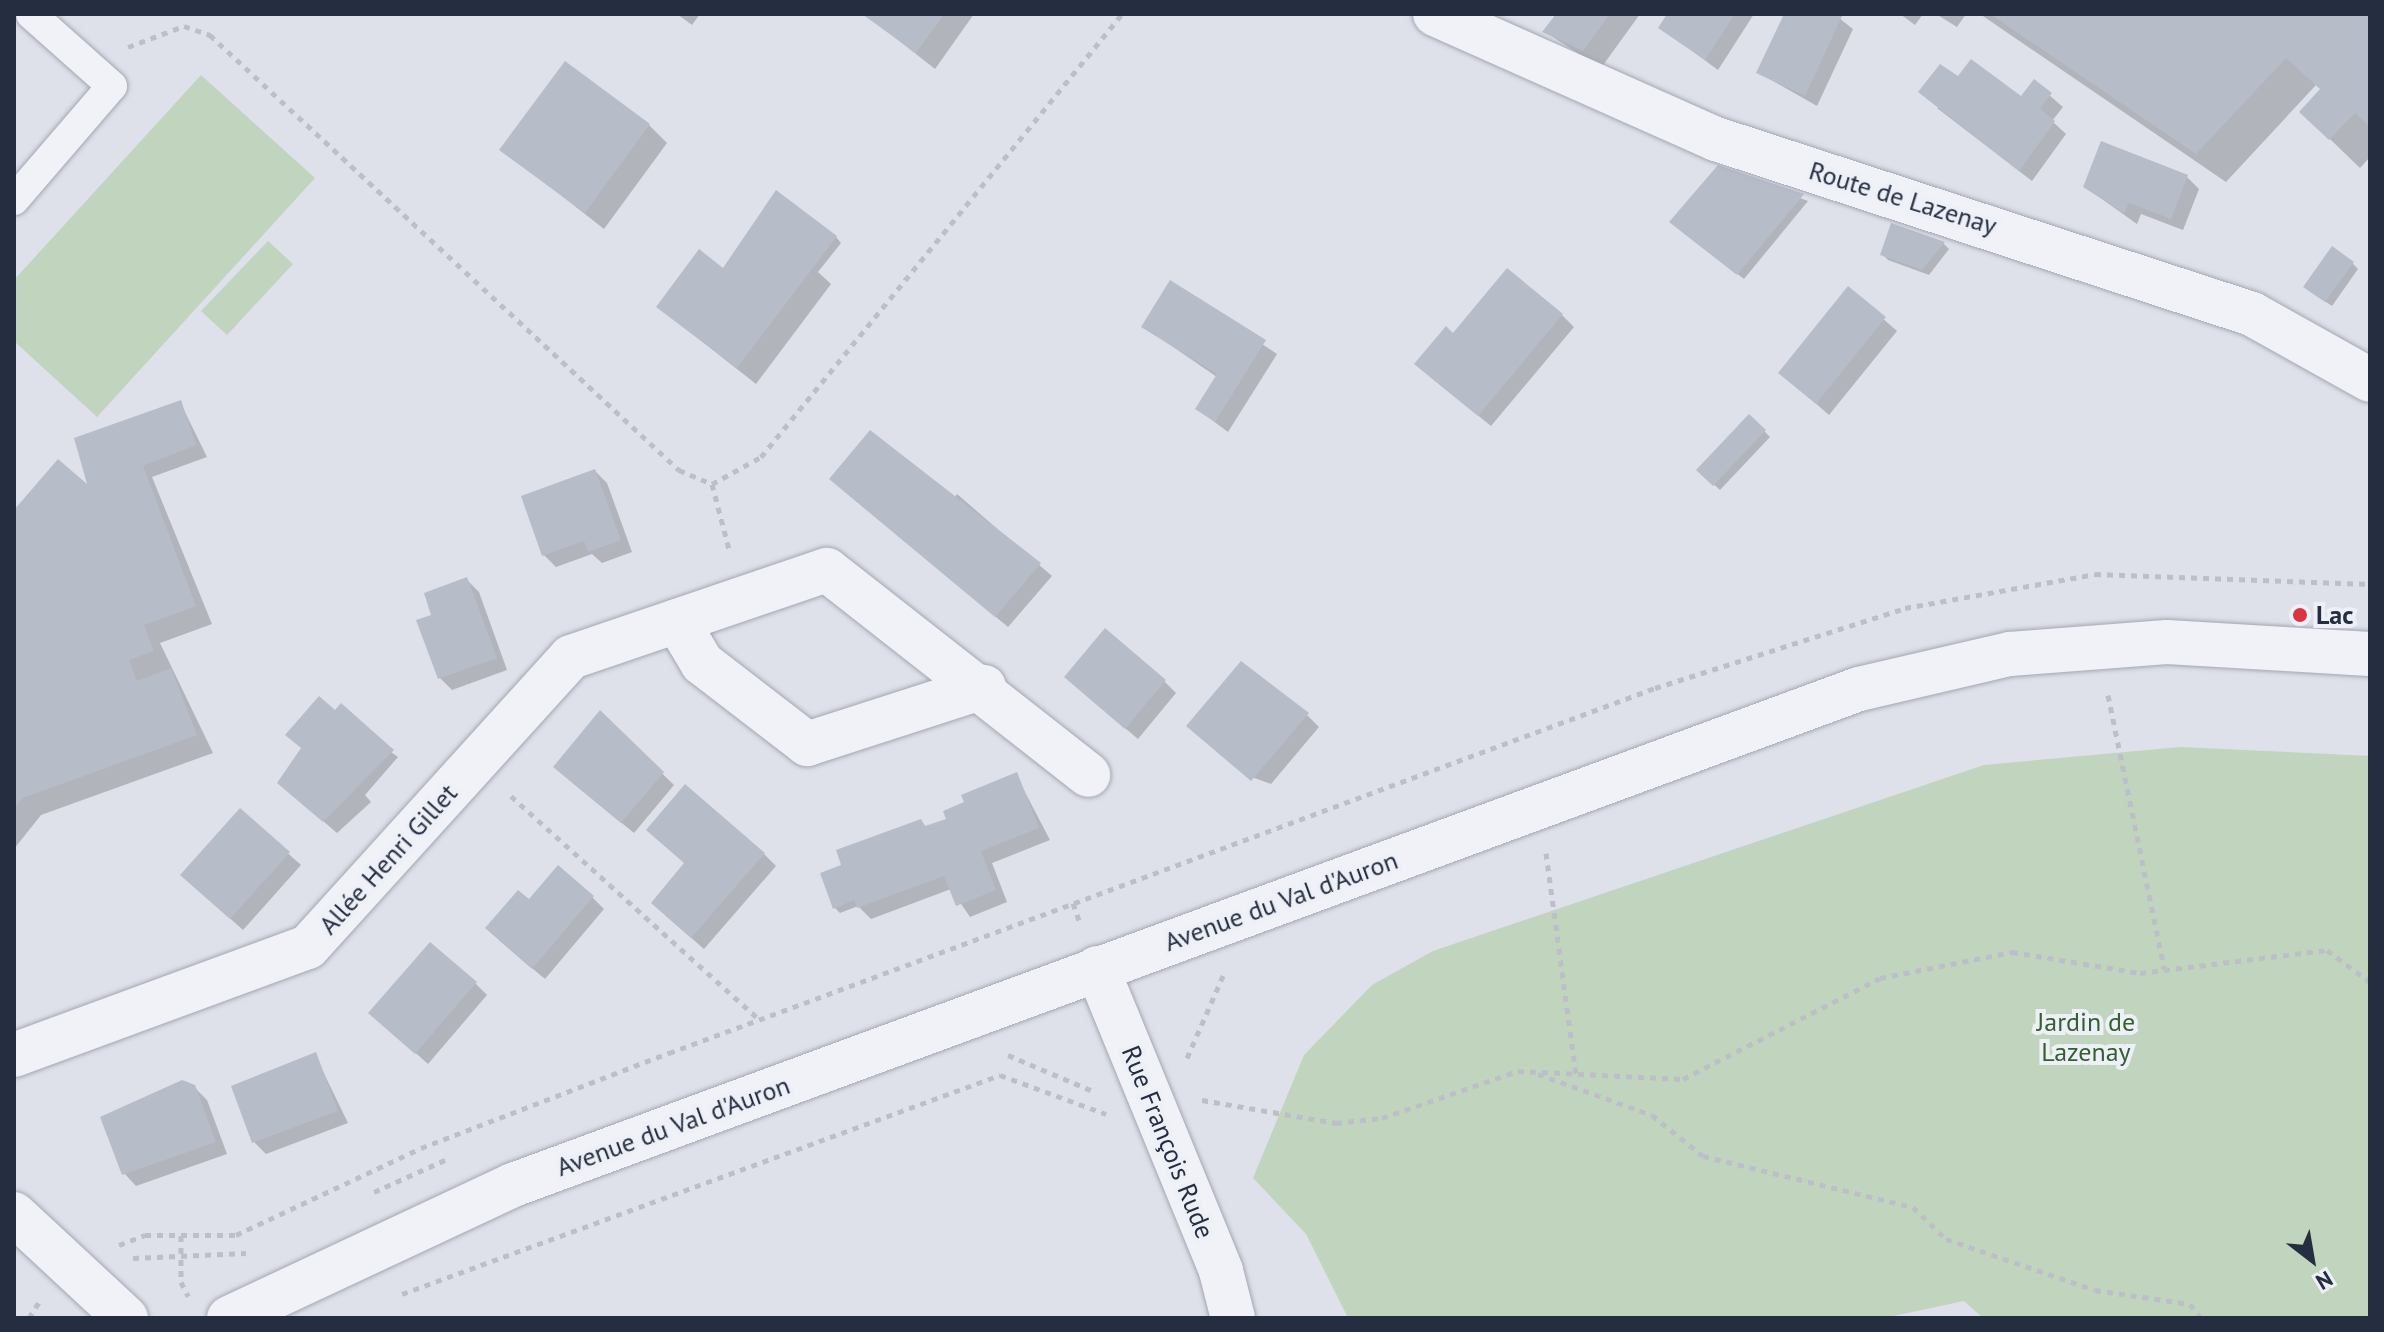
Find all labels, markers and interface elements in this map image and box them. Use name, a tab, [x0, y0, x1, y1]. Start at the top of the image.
street label: Route de Lazenay	[1805, 155, 2001, 241]
place label: Lac	[2316, 599, 2354, 631]
marker: Lac	[2291, 606, 2309, 624]
street label: Allée Henri Gillet	[312, 778, 464, 940]
street label: Avenue du Val d'Auron	[1160, 844, 1402, 958]
park label: Jardin de Lazenay	[2037, 1006, 2135, 1068]
street label: Rue François Rude	[1115, 1041, 1221, 1243]
street label: Avenue du Val d'Auron	[552, 1069, 794, 1183]
north arrow	[2272, 1220, 2352, 1300]
text: N	[2311, 1265, 2338, 1296]

